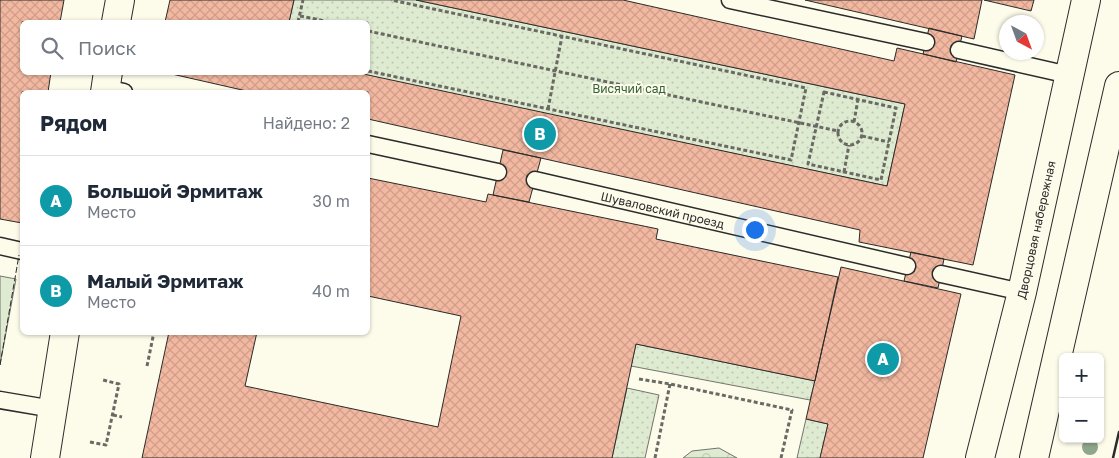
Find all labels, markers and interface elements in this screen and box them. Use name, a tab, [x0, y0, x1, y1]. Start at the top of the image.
north arrow	[999, 15, 1044, 60]
search box	[20, 20, 370, 75]
icon: search	[38, 34, 66, 62]
text: Поиск	[78, 36, 137, 59]
park label: Висячий сад	[592, 81, 666, 96]
text: Рядом	[40, 110, 107, 136]
text: Найдено: 2	[263, 113, 350, 133]
pin: B	[524, 115, 556, 153]
street label: Дворцовая набережная	[1013, 159, 1058, 300]
text: Большой Эрмитаж	[87, 179, 263, 202]
street label: Шуваловский проезд	[599, 188, 726, 231]
text: A	[50, 191, 62, 211]
text: 30 m	[313, 191, 350, 211]
text: Место	[87, 202, 136, 222]
your location	[742, 217, 768, 243]
text: Малый Эрмитаж	[87, 269, 243, 292]
text: B	[50, 281, 62, 301]
text: 40 m	[312, 281, 350, 301]
text: Место	[87, 292, 136, 312]
pin: A	[867, 340, 899, 378]
map controls	[1059, 353, 1104, 443]
button: +	[1059, 353, 1104, 398]
button: −	[1059, 398, 1104, 443]

